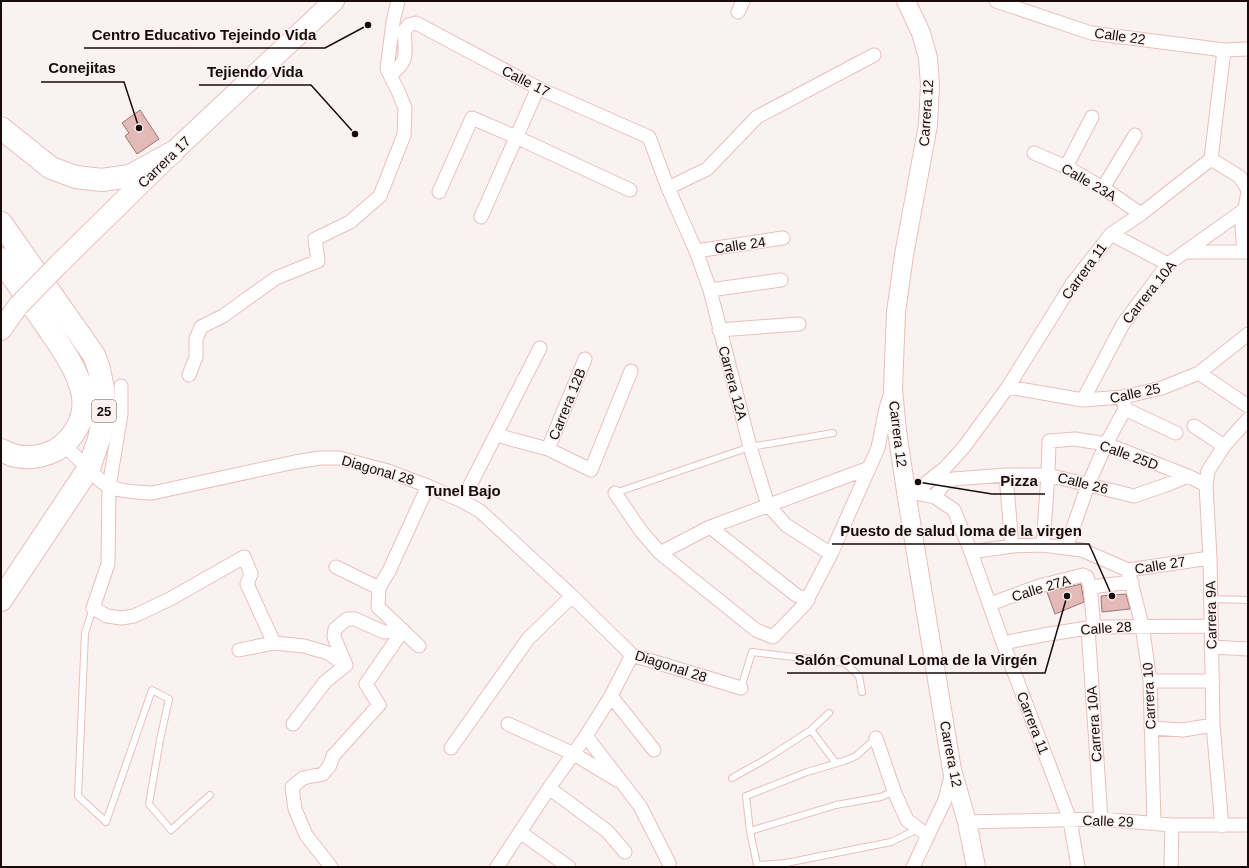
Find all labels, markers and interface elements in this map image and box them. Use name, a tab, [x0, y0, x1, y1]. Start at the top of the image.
callout: Centro Educativo Tejeindo Vida	[84, 21, 325, 48]
street label: Calle 22	[1093, 25, 1147, 48]
text: Centro Educativo Tejeindo Vida	[92, 26, 317, 43]
callout: Conejitas	[41, 55, 124, 82]
callout: Tejiendo Vida	[199, 58, 311, 85]
text: Conejitas	[48, 59, 116, 76]
street label: Calle 17	[499, 62, 553, 100]
text: Tejiendo Vida	[207, 63, 304, 80]
street label: Carrera 12	[916, 79, 936, 147]
street label: Carrera 17	[134, 133, 194, 191]
street label: Calle 23A	[1059, 160, 1120, 204]
street label: Calle 24	[713, 233, 767, 256]
street label: Carrera 11	[1058, 239, 1110, 302]
street label: Carrera 10A	[1119, 257, 1180, 327]
street label: Carrera 12A	[715, 344, 751, 423]
street label: Carrera 12B	[545, 366, 589, 442]
street label: Calle 25	[1108, 380, 1162, 406]
road number: 25	[92, 400, 116, 422]
street label: Carrera 12	[886, 400, 910, 468]
street label: Calle 25D	[1097, 437, 1161, 473]
street label: Diagonal 28	[340, 452, 416, 488]
callout: Pizza	[992, 467, 1045, 494]
street label: Calle 26	[1056, 469, 1110, 497]
text: Pizza	[1000, 472, 1038, 489]
district label: Tunel Bajo	[425, 482, 501, 499]
callout: Puesto de salud loma de la virgen	[832, 517, 1089, 544]
text: Puesto de salud loma de la virgen	[840, 522, 1082, 539]
street label: Calle 27	[1133, 553, 1187, 577]
street label: Calle 27A	[1010, 571, 1073, 605]
street label: Carrera 9A	[1202, 580, 1220, 649]
street label: Calle 28	[1080, 618, 1132, 638]
callout: Salón Comunal Loma de la Virgén	[787, 646, 1045, 673]
street label: Diagonal 28	[633, 647, 709, 685]
text: Salón Comunal Loma de la Virgén	[795, 651, 1037, 668]
street label: Carrera 10	[1139, 662, 1159, 730]
street label: Carrera 10A	[1083, 685, 1105, 763]
street label: Carrera 11	[1014, 689, 1052, 757]
street label: Carrera 12	[937, 720, 965, 789]
street label: Calle 29	[1082, 812, 1134, 830]

